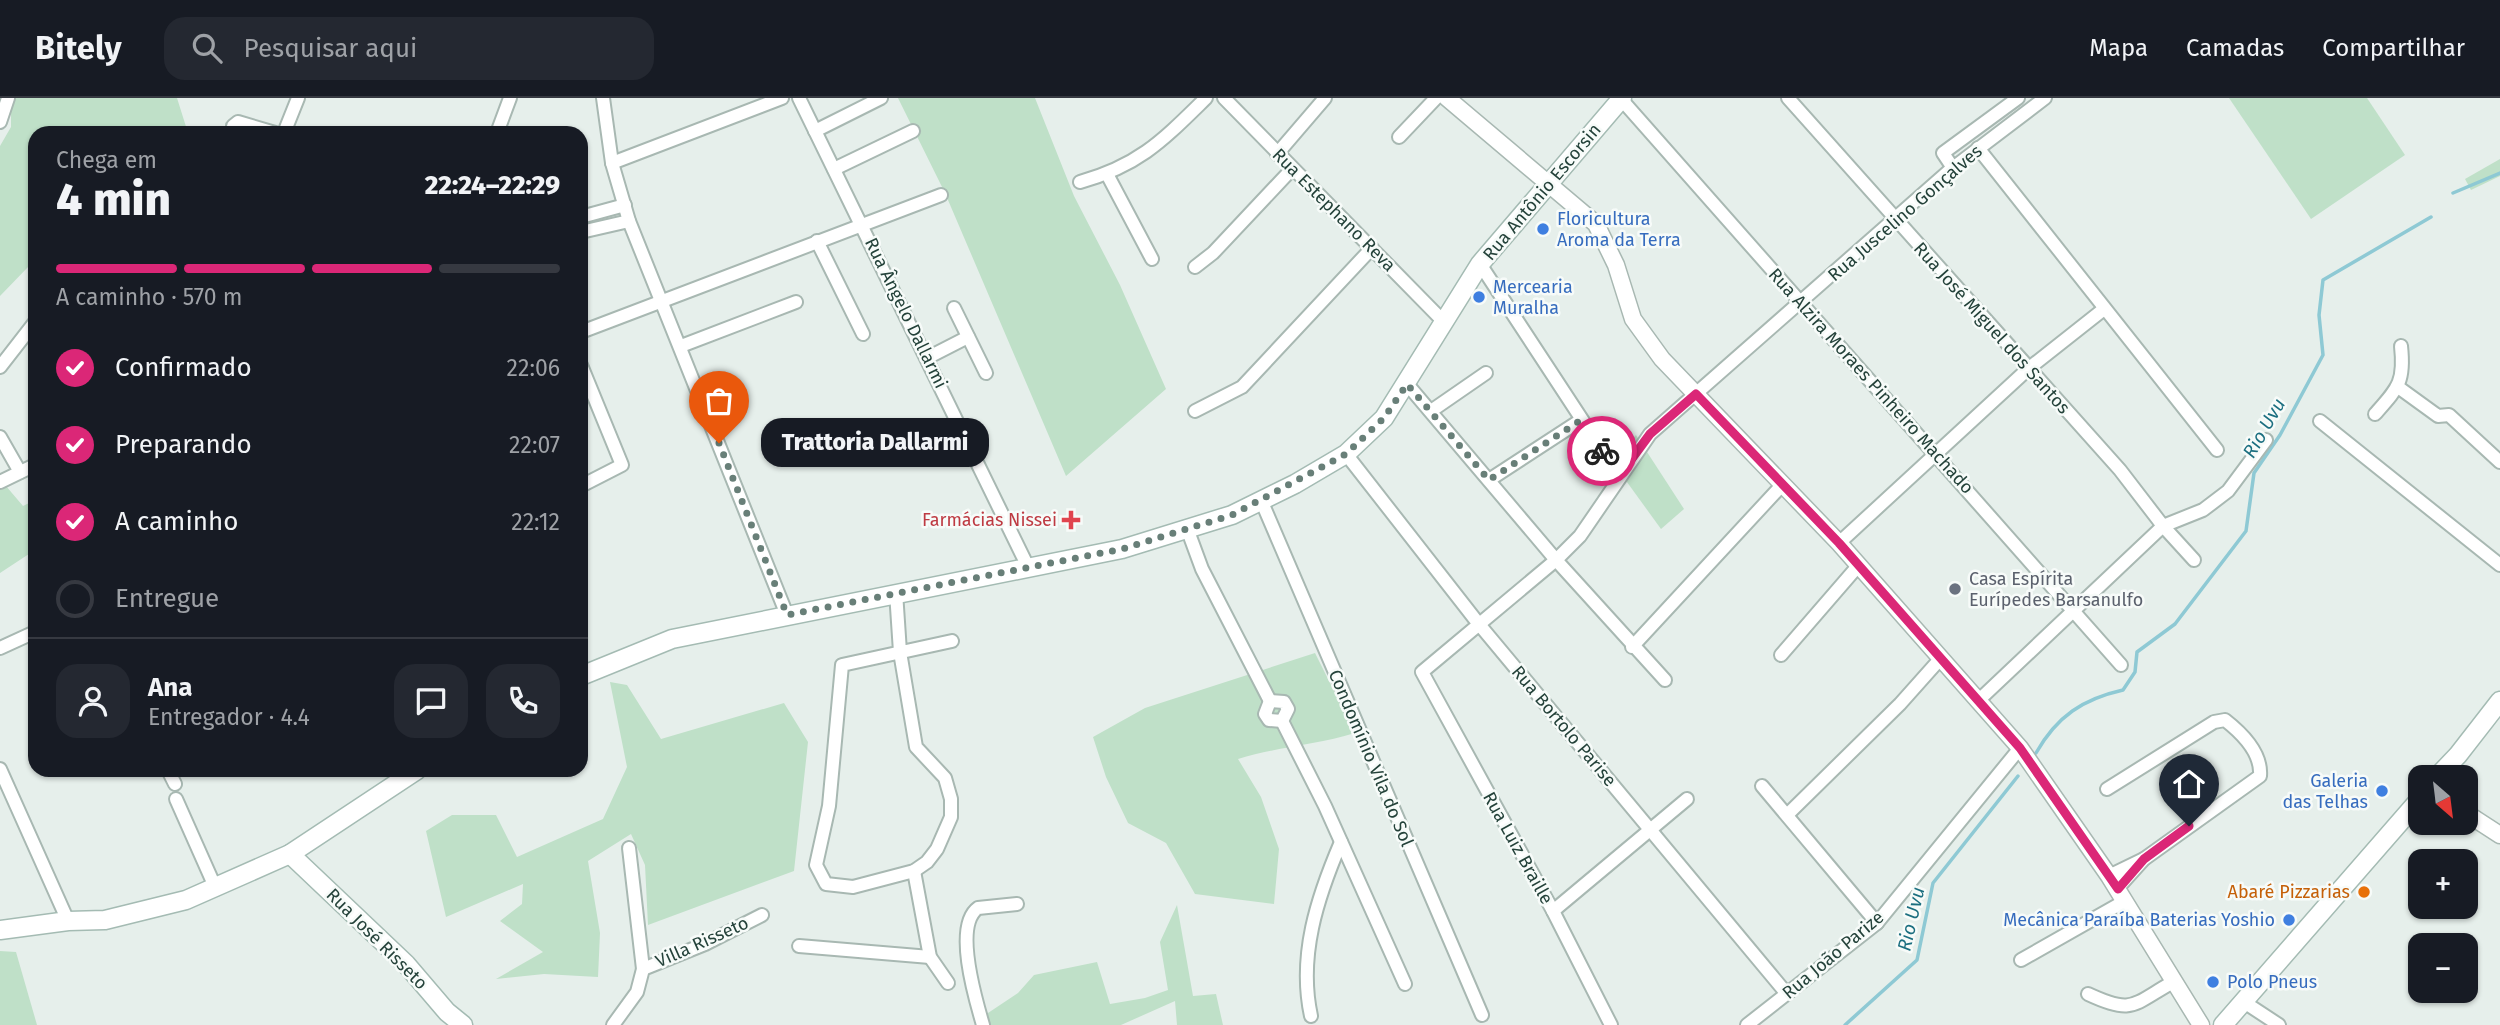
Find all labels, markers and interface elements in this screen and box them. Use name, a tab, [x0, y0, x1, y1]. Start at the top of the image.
search box	[164, 17, 654, 80]
text: Bitely	[35, 28, 122, 68]
icon: search	[188, 29, 226, 67]
text: Pesquisar aqui	[244, 33, 417, 64]
text: Mapa	[2089, 34, 2148, 62]
text: Camadas	[2186, 34, 2284, 62]
text: Compartilhar	[2322, 34, 2465, 62]
street label: Rua Antônio Escorsin	[1478, 119, 1606, 265]
street label: Rua Juscelino Gonçalves	[1823, 140, 1987, 286]
street label: Rua Estephano Reva	[1268, 144, 1400, 276]
text: Chega em	[56, 146, 157, 174]
text: 22:24–22:29	[425, 170, 560, 201]
text: 4 min	[56, 172, 171, 227]
place label: Floricultura Aroma da Terra	[1557, 208, 1681, 251]
marker: Floricultura Aroma da Terra	[1535, 221, 1551, 237]
street label: Rua Ângelo Dallarmi	[860, 234, 952, 392]
street label: Rua José Miguel dos Santos	[1909, 238, 2075, 418]
street label: Rua Alzira Moraes Pinheiro Machado	[1764, 264, 1978, 498]
place label: Mercearia Muralha	[1493, 276, 1573, 319]
text: A caminho · 570 m	[56, 283, 242, 311]
marker: Mercearia Muralha	[1471, 289, 1487, 305]
icon: check	[56, 349, 94, 387]
text: Confirmado	[115, 352, 252, 383]
text: 22:06	[507, 354, 560, 382]
pin	[689, 371, 749, 443]
icon: bag	[700, 382, 738, 420]
water label: Rio Uvu	[2238, 394, 2290, 462]
courier	[1567, 416, 1637, 486]
callout: Trattoria Dallarmi	[761, 418, 988, 468]
icon: check	[56, 426, 94, 464]
text: Trattoria Dallarmi	[782, 428, 968, 456]
text: Preparando	[115, 429, 252, 460]
text: 22:07	[509, 431, 560, 459]
icon: bike	[1583, 432, 1621, 470]
icon: check	[56, 503, 94, 541]
text: A caminho	[115, 506, 238, 537]
text: 22:12	[511, 508, 560, 536]
place label: Farmácias Nissei	[922, 509, 1057, 531]
marker: Farmácias Nissei	[1063, 512, 1079, 528]
place label: Casa Espírita Eurípedes Barsanulfo	[1969, 568, 2143, 611]
marker: Casa Espírita Eurípedes Barsanulfo	[1947, 581, 1963, 597]
text: Entregue	[115, 583, 219, 614]
street label: Rua Bortolo Parise	[1507, 661, 1621, 791]
button: person	[56, 664, 130, 738]
button: chat	[394, 664, 468, 738]
button: phone	[486, 664, 560, 738]
street label: Condomínio Vila do Sol	[1324, 666, 1418, 850]
text: Ana	[148, 672, 193, 703]
text: Entregador · 4.4	[148, 703, 310, 731]
pin	[2159, 754, 2219, 826]
icon: home	[2170, 765, 2208, 803]
north arrow	[2408, 765, 2478, 835]
map controls	[2408, 765, 2478, 1003]
place label: Galeria das Telhas	[2282, 770, 2368, 813]
marker: Galeria das Telhas	[2374, 783, 2390, 799]
street label: Rua Luiz Braille	[1478, 788, 1558, 908]
button: +	[2408, 849, 2478, 919]
place label: Abaré Pizzarias	[2228, 881, 2350, 903]
street label: Rua José Risseto	[322, 884, 432, 994]
marker: Abaré Pizzarias	[2356, 884, 2372, 900]
water label: Rio Uvu	[1892, 885, 1930, 953]
street label: Rua João Parize	[1778, 906, 1888, 1004]
place label: Mecânica Paraíba Baterias Yoshio	[2003, 909, 2275, 931]
street label: Villa Risseto	[652, 912, 752, 972]
marker: Mecânica Paraíba Baterias Yoshio	[2281, 912, 2297, 928]
button: −	[2408, 933, 2478, 1003]
place label: Polo Pneus	[2227, 971, 2317, 993]
marker: Polo Pneus	[2205, 974, 2221, 990]

